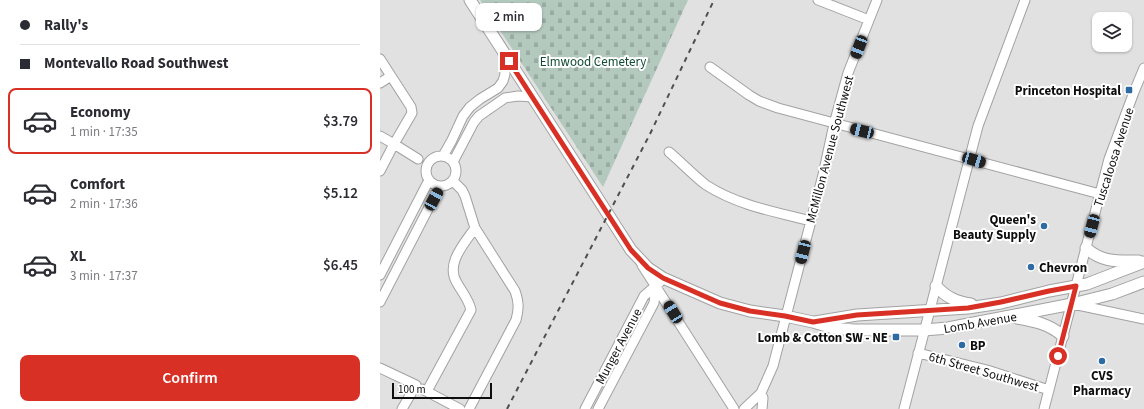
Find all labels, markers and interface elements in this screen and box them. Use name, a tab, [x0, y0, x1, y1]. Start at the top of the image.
callout: 2 min	[476, 3, 542, 31]
text: 2 min	[494, 8, 524, 26]
map controls	[1092, 12, 1132, 52]
button: layers	[1092, 12, 1132, 52]
text: Rally's	[44, 15, 88, 36]
car	[849, 34, 869, 60]
route end	[500, 52, 518, 70]
text: Montevallo Road Southwest	[44, 53, 228, 74]
park label: Elmwood Cemetery	[540, 53, 646, 71]
street label: McMillon Avenue Southwest	[802, 73, 858, 225]
place label: Princeton Hospital	[1015, 82, 1121, 100]
marker: Princeton Hospital	[1124, 85, 1134, 95]
text: Economy	[70, 102, 131, 123]
icon: car	[22, 103, 58, 139]
street label: Tuscaloosa Avenue	[1089, 105, 1138, 209]
text: $3.79	[323, 111, 358, 132]
car	[849, 122, 875, 140]
text: 1 min · 17:35	[70, 123, 138, 141]
car	[961, 151, 987, 169]
text: Comfort	[70, 174, 125, 195]
icon: car	[22, 175, 58, 211]
text: $5.12	[323, 183, 358, 204]
car	[423, 186, 445, 212]
text: 2 min · 17:36	[70, 195, 138, 213]
place label: Queen's Beauty Supply	[953, 211, 1036, 244]
car	[1083, 213, 1101, 239]
marker: Queen's Beauty Supply	[1039, 221, 1049, 231]
car	[794, 239, 812, 265]
text: XL	[70, 246, 86, 267]
icon: car	[22, 247, 58, 283]
text: $6.45	[323, 255, 358, 276]
place label: Chevron	[1039, 259, 1087, 277]
marker: Chevron	[1026, 262, 1036, 272]
text: 3 min · 17:37	[70, 267, 138, 285]
car	[662, 299, 684, 325]
street label: Munger Avenue	[591, 305, 646, 388]
street label: Lomb Avenue	[942, 308, 1018, 338]
place label: Lomb & Cotton SW - NE	[758, 329, 888, 347]
marker: Lomb & Cotton SW - NE	[891, 332, 901, 342]
place label: BP	[970, 337, 986, 355]
marker: BP	[957, 340, 967, 350]
route start	[1049, 347, 1067, 365]
street label: 6th Street Southwest	[927, 348, 1041, 396]
button: Confirm	[20, 355, 360, 401]
marker: CVS Pharmacy	[1097, 356, 1107, 366]
place label: CVS Pharmacy	[1073, 367, 1131, 400]
scale bar	[392, 381, 492, 400]
text: 100 m	[398, 382, 426, 397]

